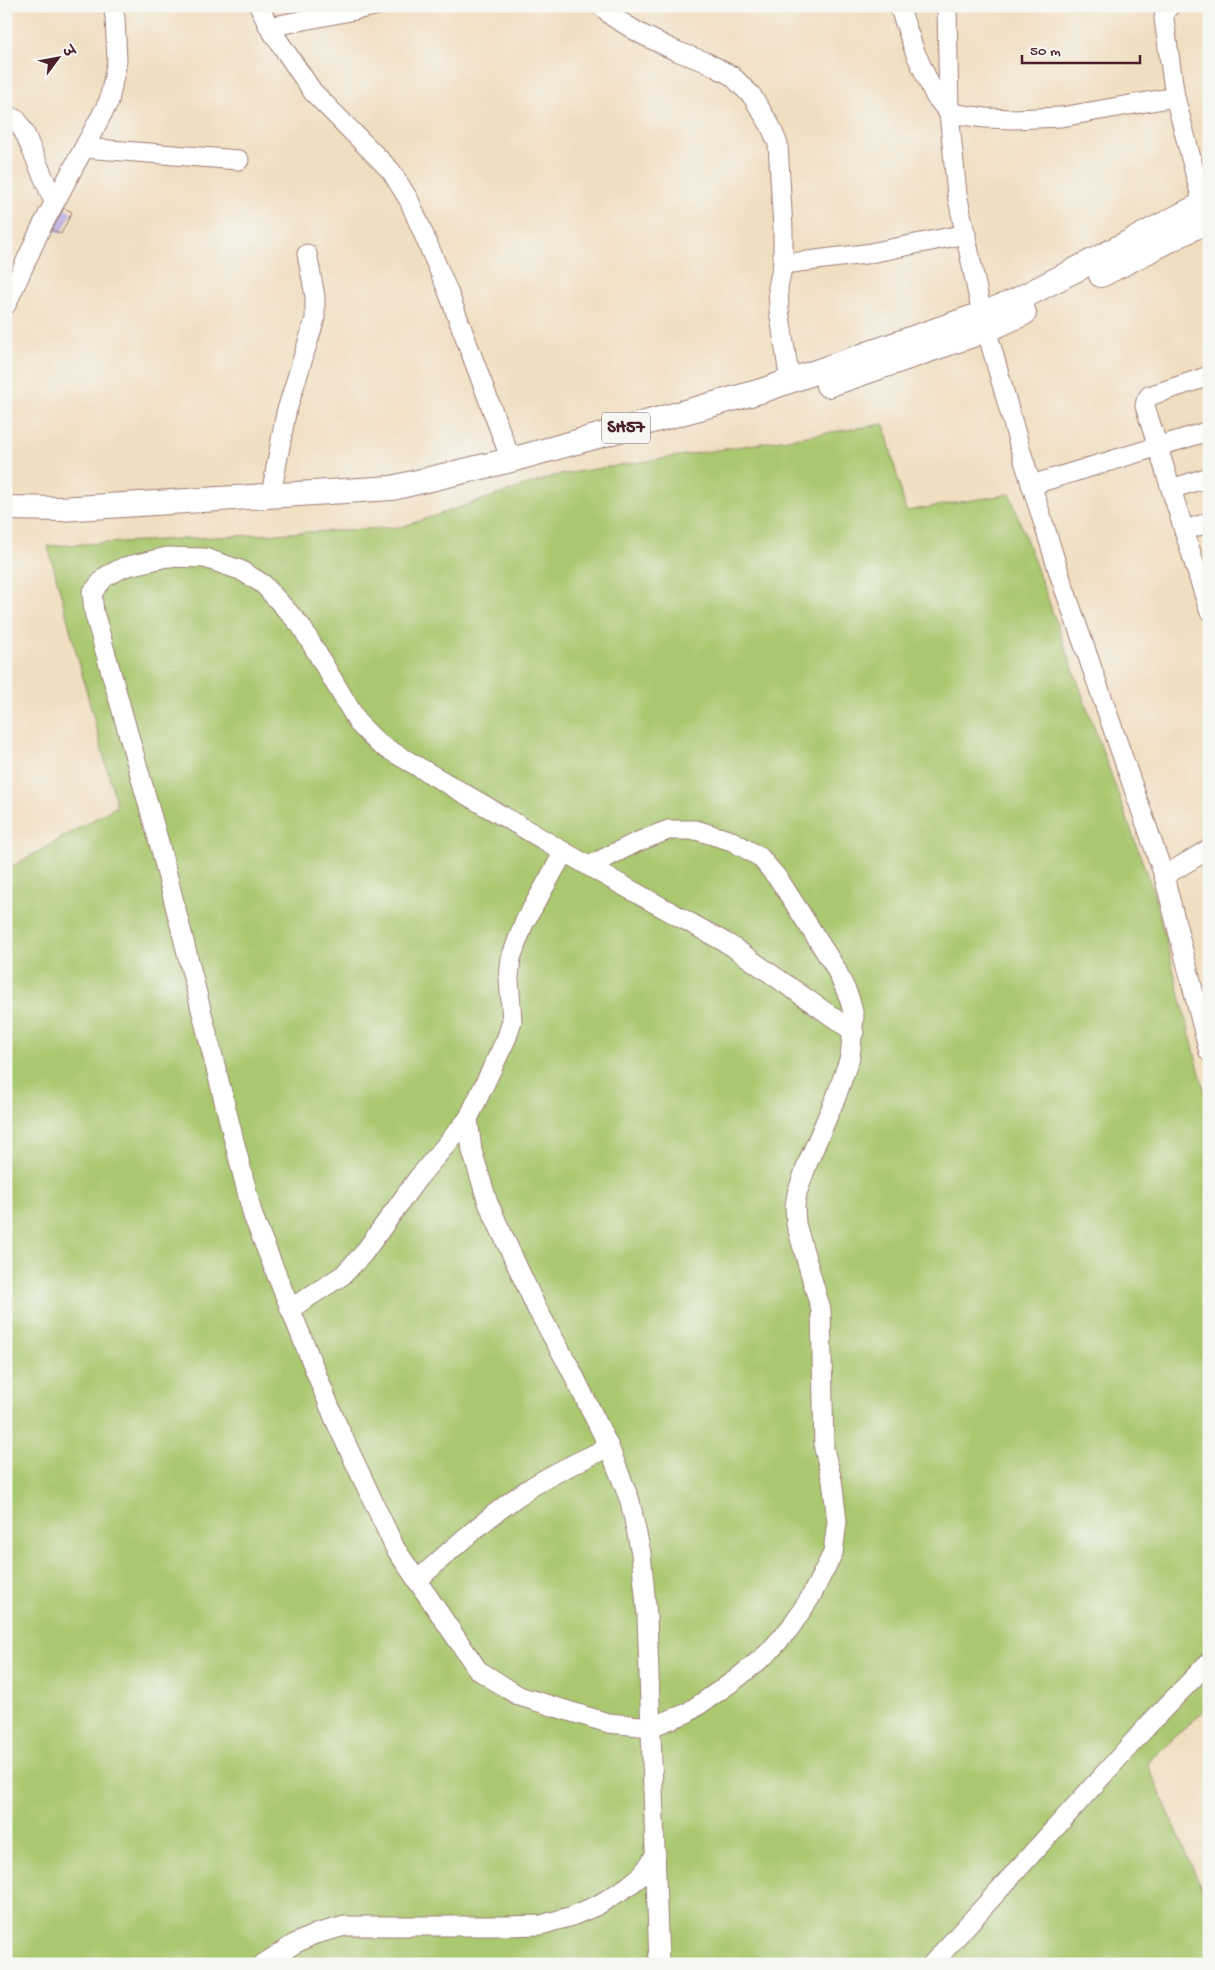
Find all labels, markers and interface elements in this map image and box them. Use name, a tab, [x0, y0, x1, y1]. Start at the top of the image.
north arrow	[32, 32, 82, 82]
scale bar	[1022, 32, 1140, 64]
text: उ	[56, 42, 77, 62]
text: 50 m	[1030, 43, 1061, 61]
road number: SH57	[602, 412, 650, 443]

